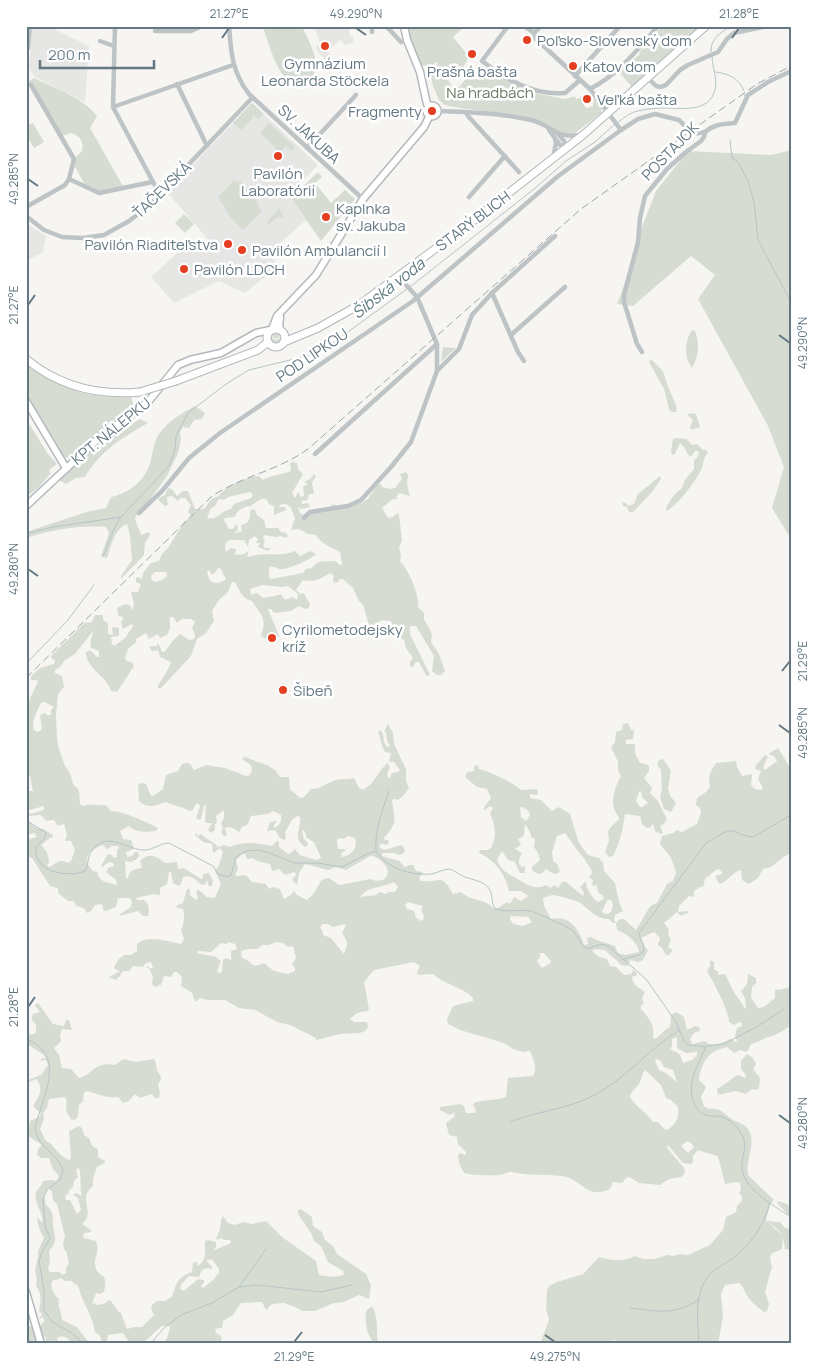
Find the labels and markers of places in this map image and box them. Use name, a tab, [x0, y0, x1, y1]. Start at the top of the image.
place label: Poľsko-Slovenský dom	[537, 30, 692, 51]
marker: Poľsko-Slovenský dom	[521, 34, 533, 46]
marker: Gymnázium Leonarda Stöckela	[319, 40, 331, 52]
marker: Prašná bašta	[466, 48, 478, 60]
place label: Gymnázium Leonarda Stöckela	[261, 53, 389, 91]
place label: Katov dom	[583, 56, 656, 77]
marker: Katov dom	[567, 60, 579, 72]
place label: Prašná bašta	[427, 61, 517, 82]
place label: Veľká bašta	[597, 89, 677, 110]
marker: Veľká bašta	[581, 93, 593, 105]
place label: Fragmenty	[348, 101, 422, 122]
marker: Fragmenty	[426, 105, 438, 117]
marker: Pavilón Laboratórií	[272, 150, 284, 162]
place label: Pavilón Laboratórií	[241, 163, 316, 201]
place label: Kaplnka sv. Jakuba	[336, 198, 406, 236]
marker: Kaplnka sv. Jakuba	[320, 211, 332, 223]
place label: Pavilón Riaditeľstva	[85, 234, 218, 255]
marker: Pavilón Riaditeľstva	[222, 238, 234, 250]
place label: Pavilón Ambulancií I	[252, 240, 386, 261]
marker: Pavilón Ambulancií I	[236, 244, 248, 256]
place label: Pavilón LDCH	[194, 259, 285, 280]
marker: Pavilón LDCH	[178, 263, 190, 275]
place label: Cyrilometodejsky kríž	[282, 619, 403, 657]
marker: Cyrilometodejsky kríž	[266, 632, 278, 644]
place label: Šibeň	[293, 680, 332, 701]
marker: Šibeň	[277, 684, 289, 696]

